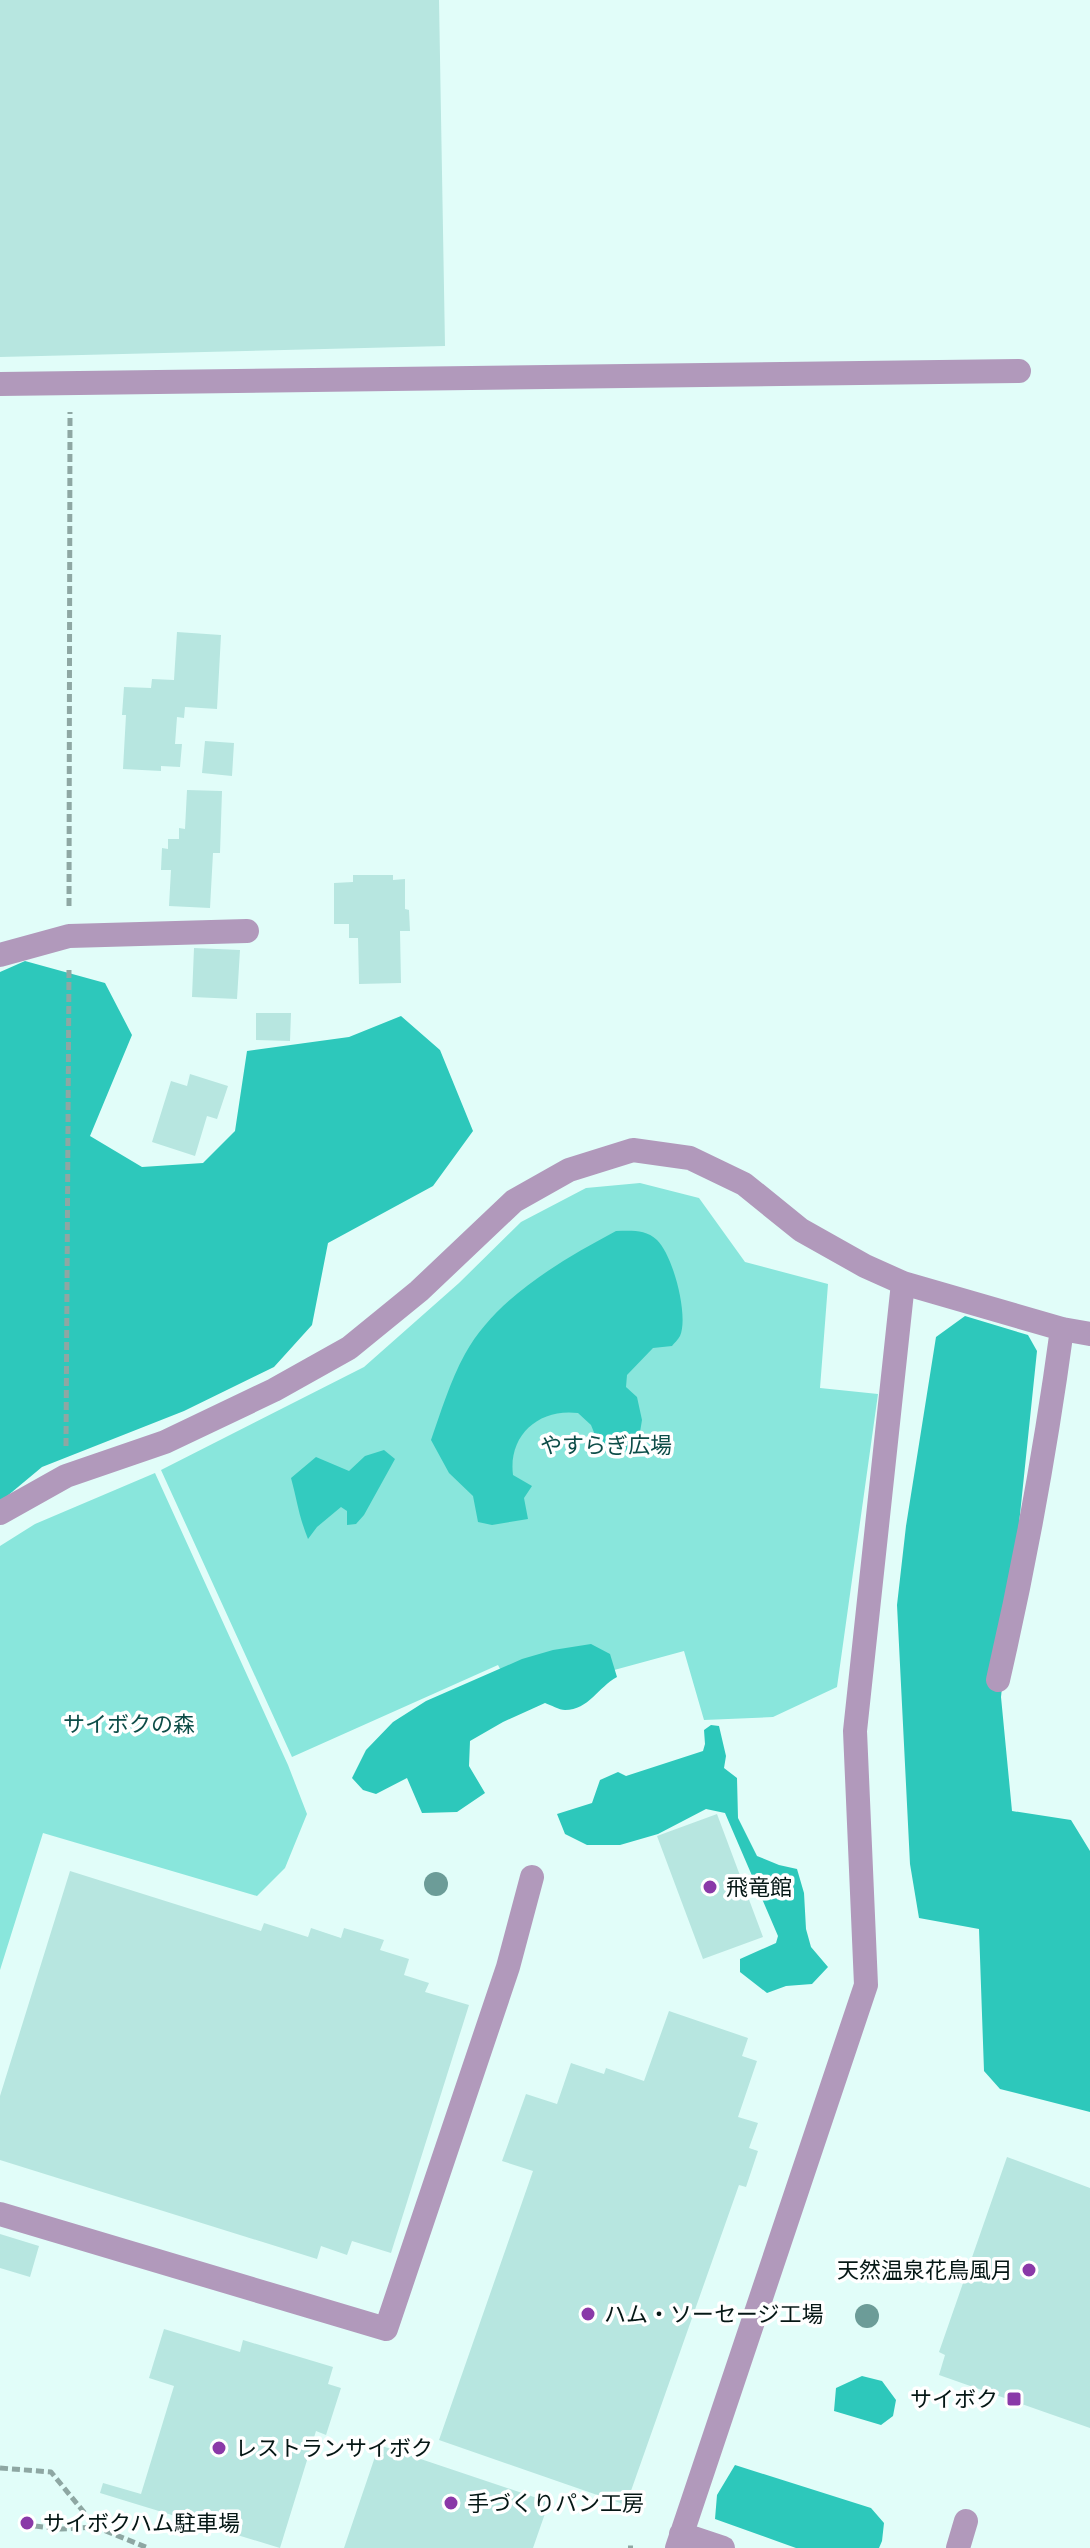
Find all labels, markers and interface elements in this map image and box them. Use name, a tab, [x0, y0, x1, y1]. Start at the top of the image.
park label: やすらぎ広場	[540, 1433, 672, 1458]
park label: サイボクの森	[63, 1712, 195, 1737]
place label: 飛竜館	[726, 1875, 792, 1900]
marker: 飛竜館	[701, 1878, 719, 1896]
place label: 天然温泉花鳥風月	[837, 2258, 1013, 2283]
marker: 天然温泉花鳥風月	[1020, 2261, 1038, 2279]
place label: ハム・ソーセージ工場	[604, 2302, 824, 2327]
marker: ハム・ソーセージ工場	[579, 2305, 597, 2323]
place label: サイボク	[910, 2387, 998, 2412]
marker: サイボク	[1005, 2390, 1023, 2408]
place label: レストランサイボク	[235, 2436, 433, 2461]
marker: レストランサイボク	[210, 2439, 228, 2457]
place label: 手づくりパン工房	[467, 2491, 644, 2516]
marker: 手づくりパン工房	[442, 2494, 460, 2512]
place label: サイボクハム駐車場	[43, 2511, 240, 2536]
marker: サイボクハム駐車場	[18, 2514, 36, 2532]

